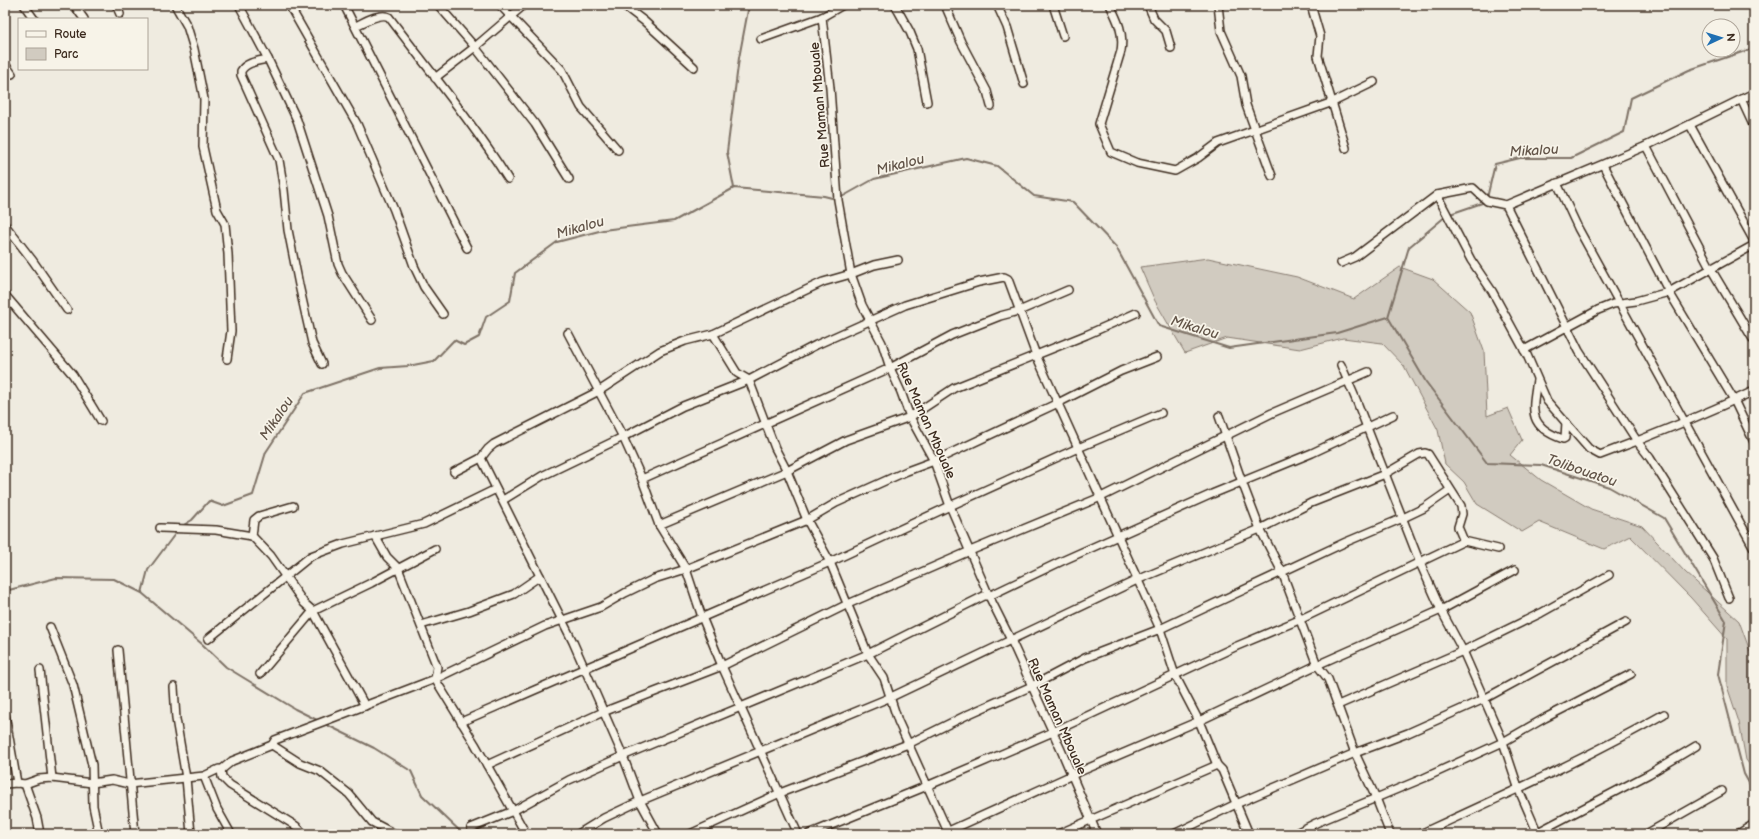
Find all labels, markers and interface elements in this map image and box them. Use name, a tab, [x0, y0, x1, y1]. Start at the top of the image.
legend	[18, 18, 148, 70]
north arrow	[1701, 18, 1741, 58]
text: Route	[54, 27, 86, 42]
text: N	[1724, 33, 1737, 42]
street label: Rue Maman Mbouale	[807, 41, 833, 168]
text: Parc	[54, 47, 78, 62]
water label: Mikalou	[1509, 141, 1559, 160]
water label: Mikalou	[874, 150, 926, 179]
water label: Mikalou	[554, 213, 606, 242]
water label: Mikalou	[1169, 312, 1221, 343]
street label: Rue Maman Mbouale	[893, 360, 959, 482]
water label: Mikalou	[256, 393, 297, 443]
water label: Tolibouatou	[1545, 451, 1619, 490]
street label: Rue Maman Mbouale	[1024, 656, 1090, 778]

